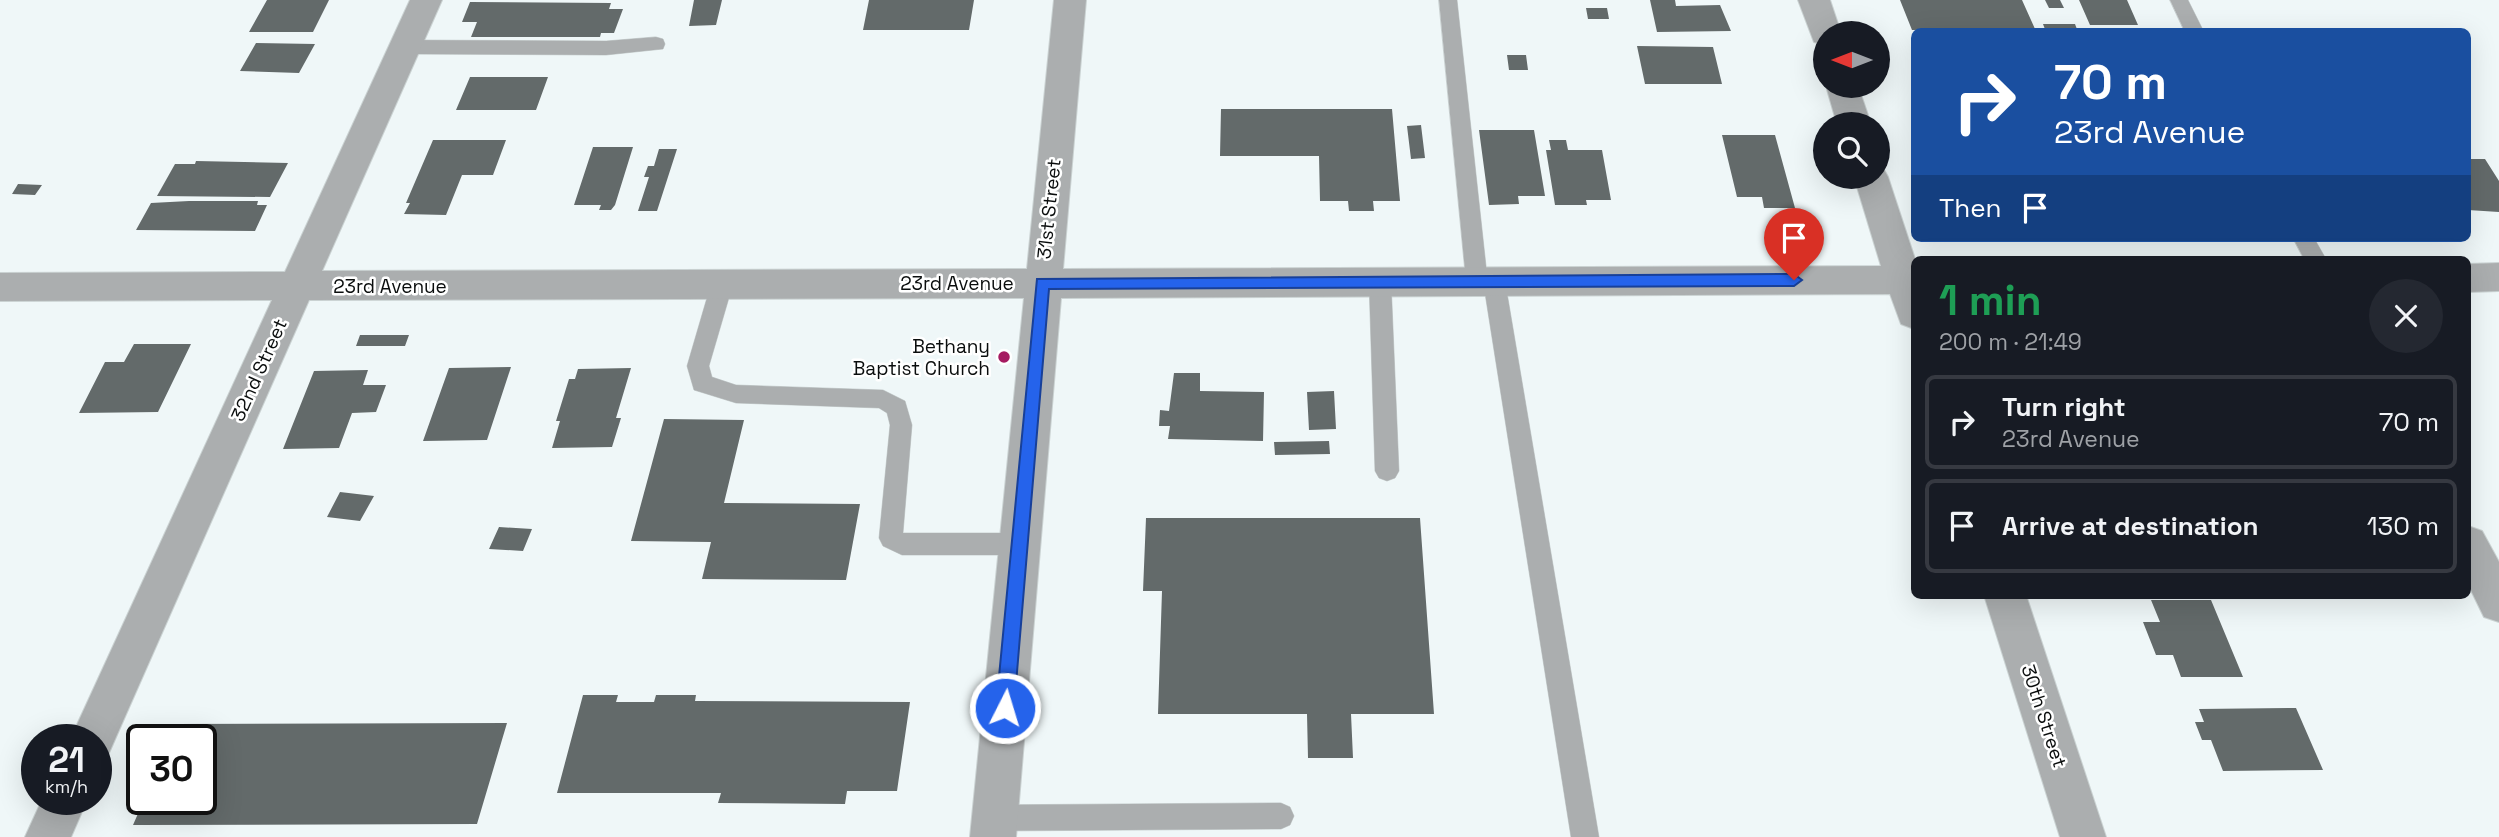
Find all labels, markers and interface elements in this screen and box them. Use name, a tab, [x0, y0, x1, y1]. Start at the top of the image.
north arrow	[1813, 21, 1890, 98]
map controls	[1813, 21, 1890, 189]
text: 70 m	[2054, 51, 2167, 113]
icon: right	[1939, 56, 2030, 147]
button: search	[1813, 112, 1890, 189]
text: 23rd Avenue	[2054, 112, 2245, 152]
street label: 31st Street	[1031, 158, 1067, 260]
icon: arrive	[2016, 189, 2054, 227]
text: Then	[1939, 191, 2002, 225]
pin	[1764, 208, 1824, 280]
icon: arrive	[1775, 219, 1813, 257]
street label: 23rd Avenue	[900, 271, 1014, 296]
street label: 23rd Avenue	[333, 274, 447, 299]
text: 1 min	[1939, 274, 2042, 327]
button: close	[2369, 279, 2443, 353]
street label: 32nd Street	[225, 315, 293, 425]
text: 200 m · 21:49	[1939, 327, 2082, 357]
place label: Bethany Baptist Church	[853, 334, 990, 381]
marker: Bethany Baptist Church	[996, 349, 1012, 365]
text: Turn right	[2002, 390, 2126, 424]
icon: right	[1943, 403, 1981, 441]
text: 70 m	[2379, 405, 2439, 439]
text: 23rd Avenue	[2002, 424, 2140, 454]
icon: arrive	[1943, 507, 1981, 545]
text: Arrive at destination	[2002, 509, 2259, 543]
text: 130 m	[2367, 509, 2439, 543]
street label: 30th Street	[2016, 661, 2072, 771]
position arrow	[968, 671, 1042, 745]
speed limit sign: 30	[126, 724, 217, 815]
text: 21	[48, 738, 85, 782]
text: km/h	[45, 775, 88, 798]

